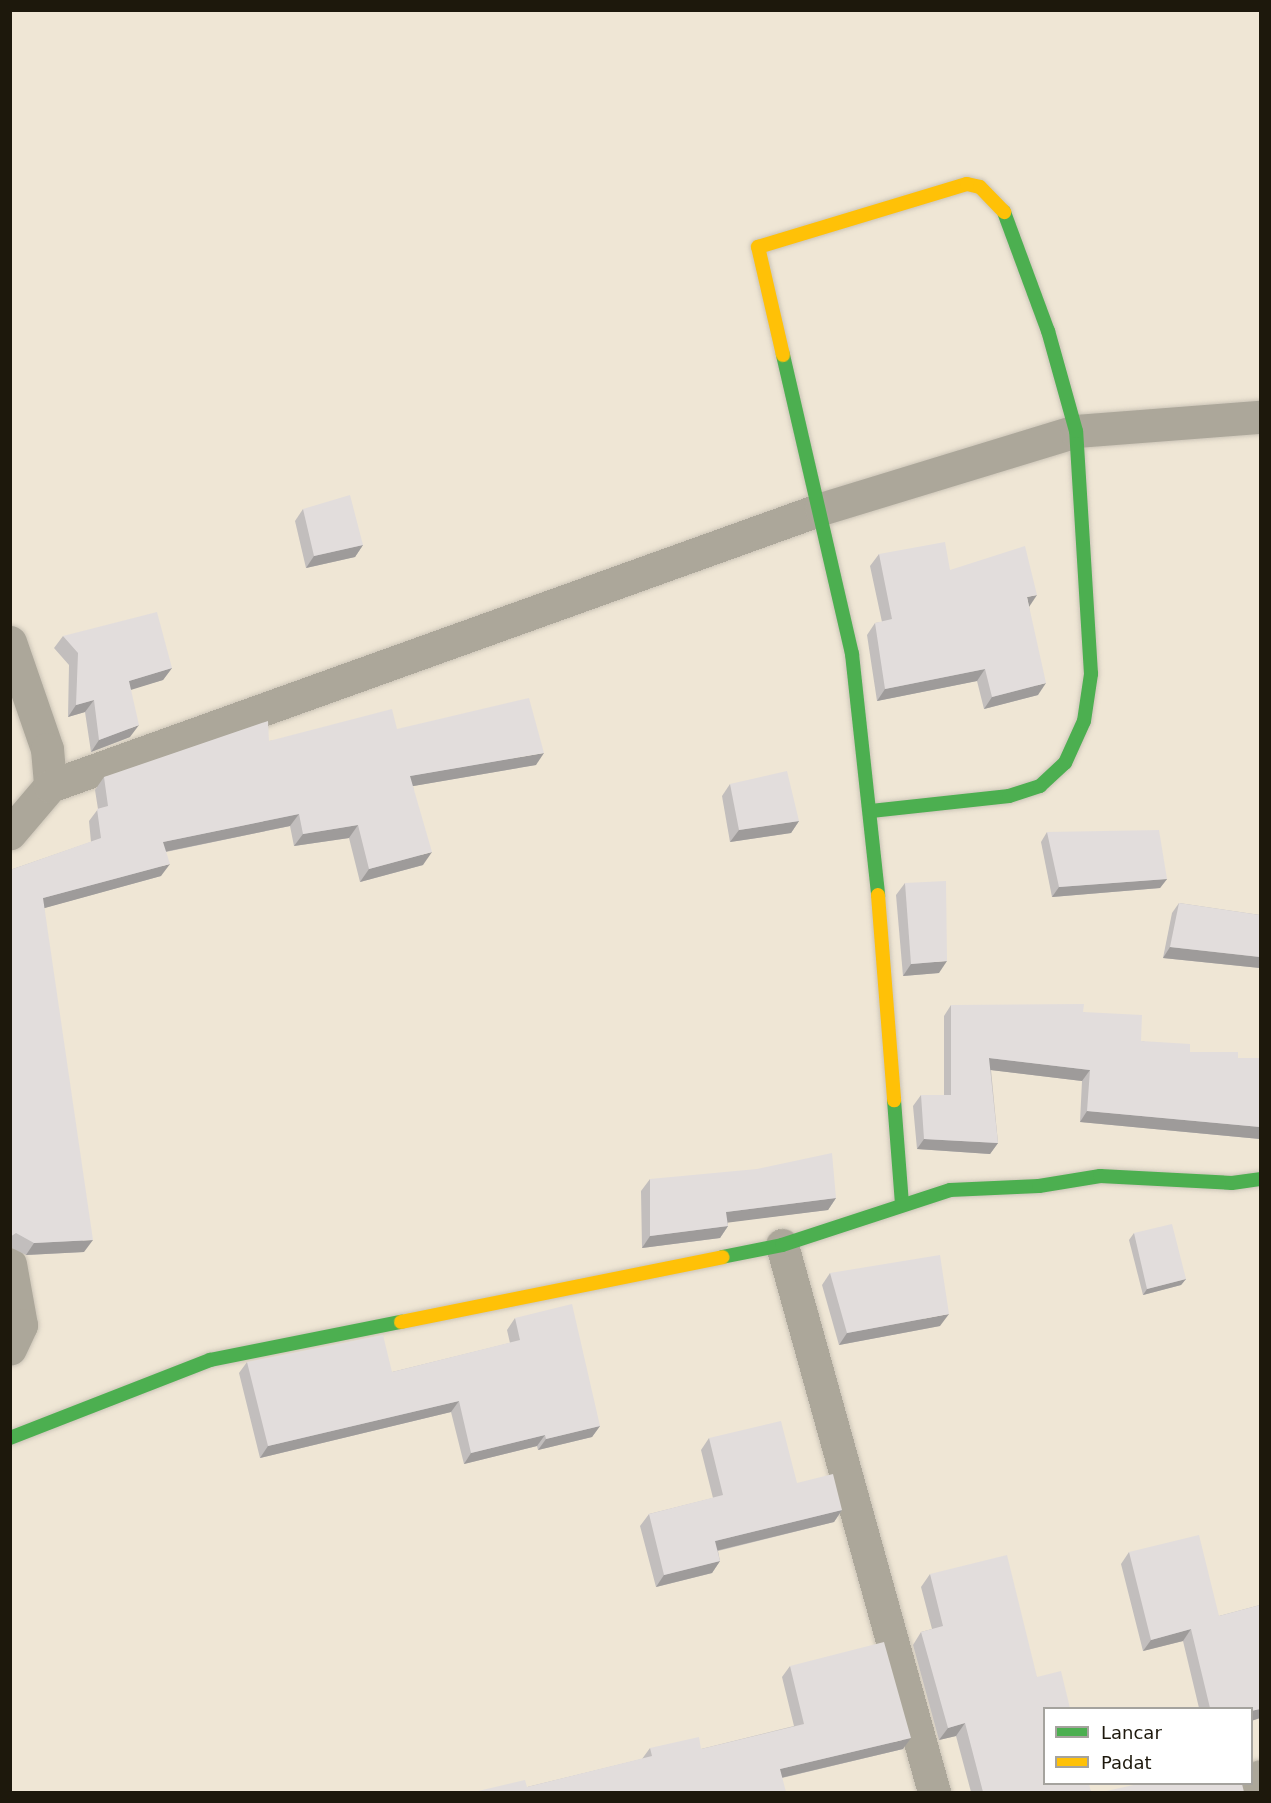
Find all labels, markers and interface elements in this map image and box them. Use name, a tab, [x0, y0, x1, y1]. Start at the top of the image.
legend	[1043, 1707, 1253, 1785]
text: Lancar	[1101, 1722, 1162, 1743]
text: Padat	[1101, 1752, 1152, 1773]

